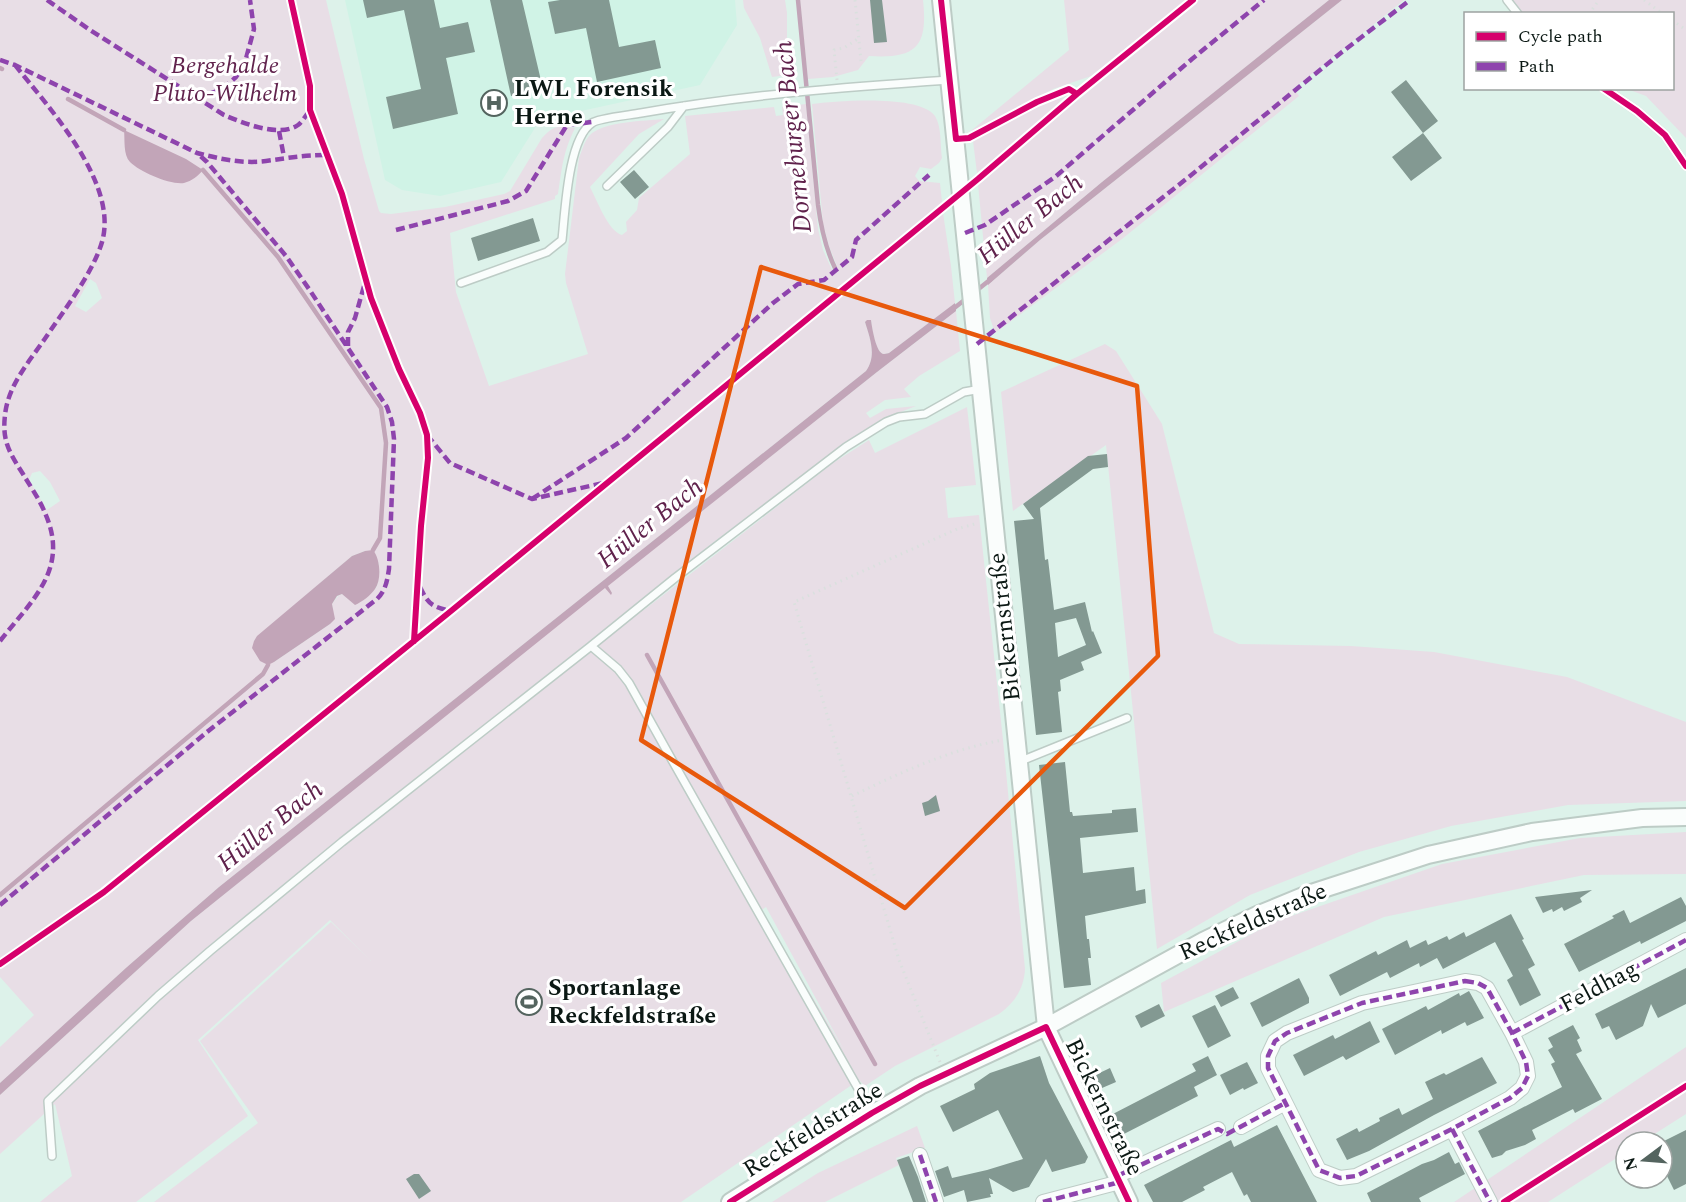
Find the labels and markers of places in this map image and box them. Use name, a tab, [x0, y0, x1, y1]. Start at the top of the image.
place label: LWL Forensik Herne	[514, 71, 674, 135]
hospital icon: LWL Forensik Herne	[479, 88, 509, 118]
place label: Sportanlage Reckfeldstraße	[548, 970, 716, 1034]
sports icon: Sportanlage Reckfeldstraße	[514, 987, 544, 1017]

